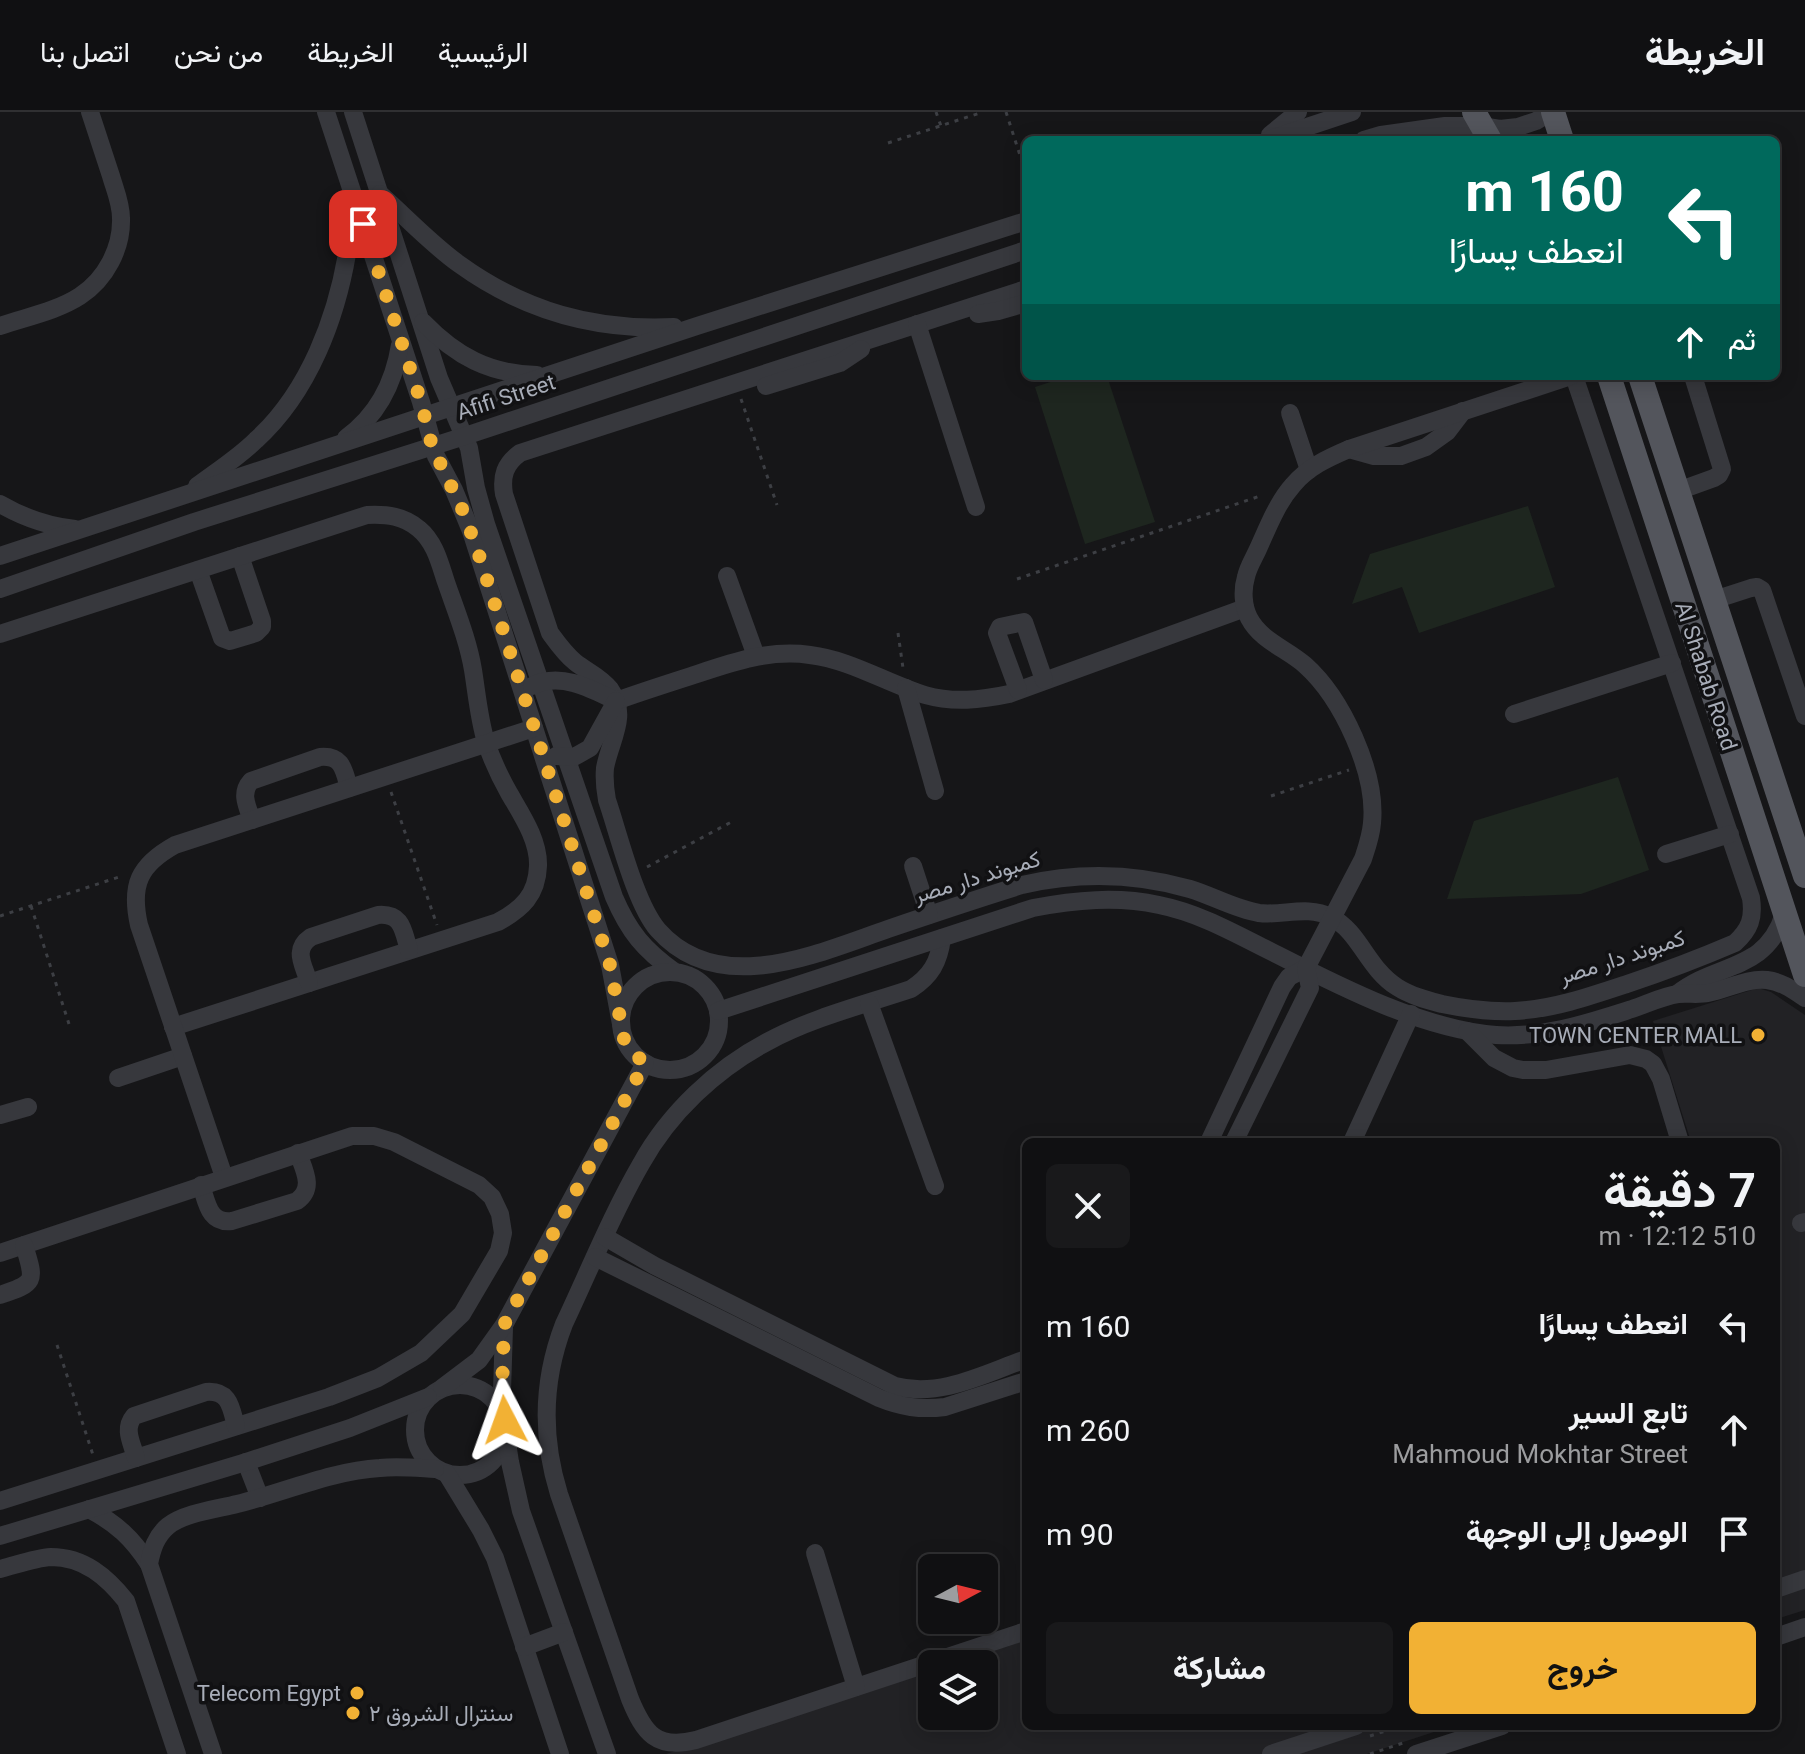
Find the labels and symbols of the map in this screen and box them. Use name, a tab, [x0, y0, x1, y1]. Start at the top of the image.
pin	[329, 190, 397, 258]
street label: Afifi Street	[454, 369, 558, 425]
street label: Al Shabab Road	[1670, 598, 1742, 754]
street label: كمبوند دار مصر	[910, 846, 1044, 909]
street label: كمبوند دار مصر	[1555, 925, 1689, 990]
place label: TOWN CENTER MALL	[1529, 1023, 1742, 1048]
marker: TOWN CENTER MALL	[1749, 1026, 1767, 1044]
position arrow	[463, 1378, 547, 1462]
north arrow	[918, 1554, 998, 1634]
place label: Telecom Egypt	[197, 1681, 341, 1706]
marker: Telecom Egypt	[348, 1684, 366, 1702]
place label: سنترال الشروق ٢	[369, 1701, 513, 1727]
marker: سنترال الشروق ٢	[344, 1704, 362, 1722]

